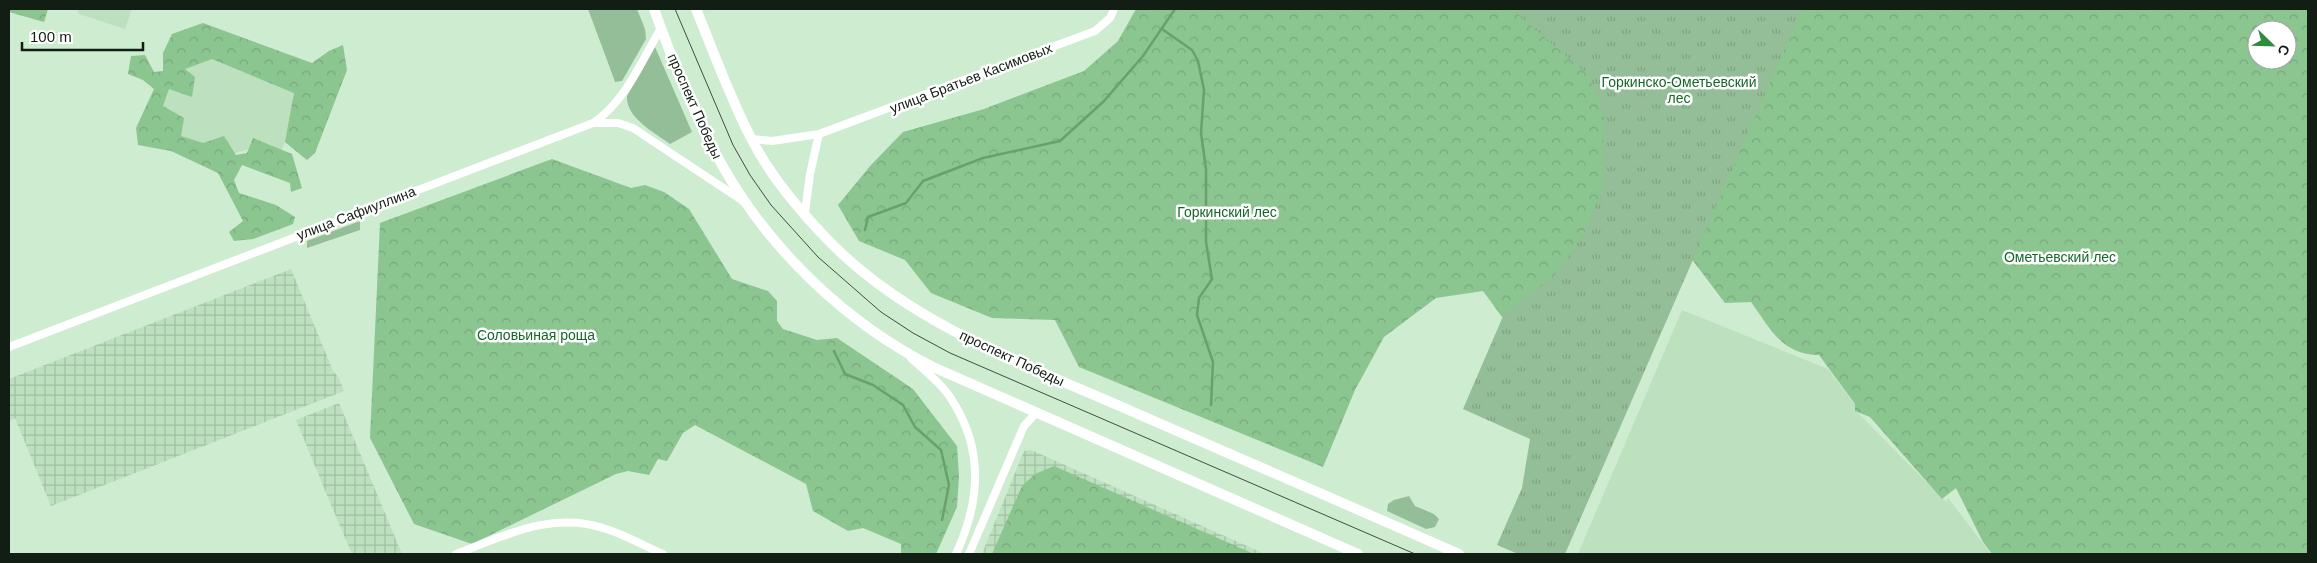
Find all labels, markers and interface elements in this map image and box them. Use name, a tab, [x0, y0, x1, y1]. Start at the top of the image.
scale bar	[22, 20, 144, 52]
north arrow	[2247, 20, 2297, 70]
text: 100 m	[30, 28, 72, 45]
street label: улица Братьев Касимовых	[888, 40, 1054, 116]
text: С	[2275, 42, 2293, 58]
street label: проспект Победы	[665, 51, 725, 161]
park label: Горкинско-Ометьевский лес	[1602, 74, 1757, 106]
street label: улица Сафиуллина	[294, 183, 418, 243]
park label: Горкинский лес	[1177, 204, 1277, 220]
park label: Ометьевский лес	[2004, 249, 2116, 265]
park label: Соловьиная роща	[477, 327, 595, 343]
street label: проспект Победы	[957, 327, 1067, 389]

